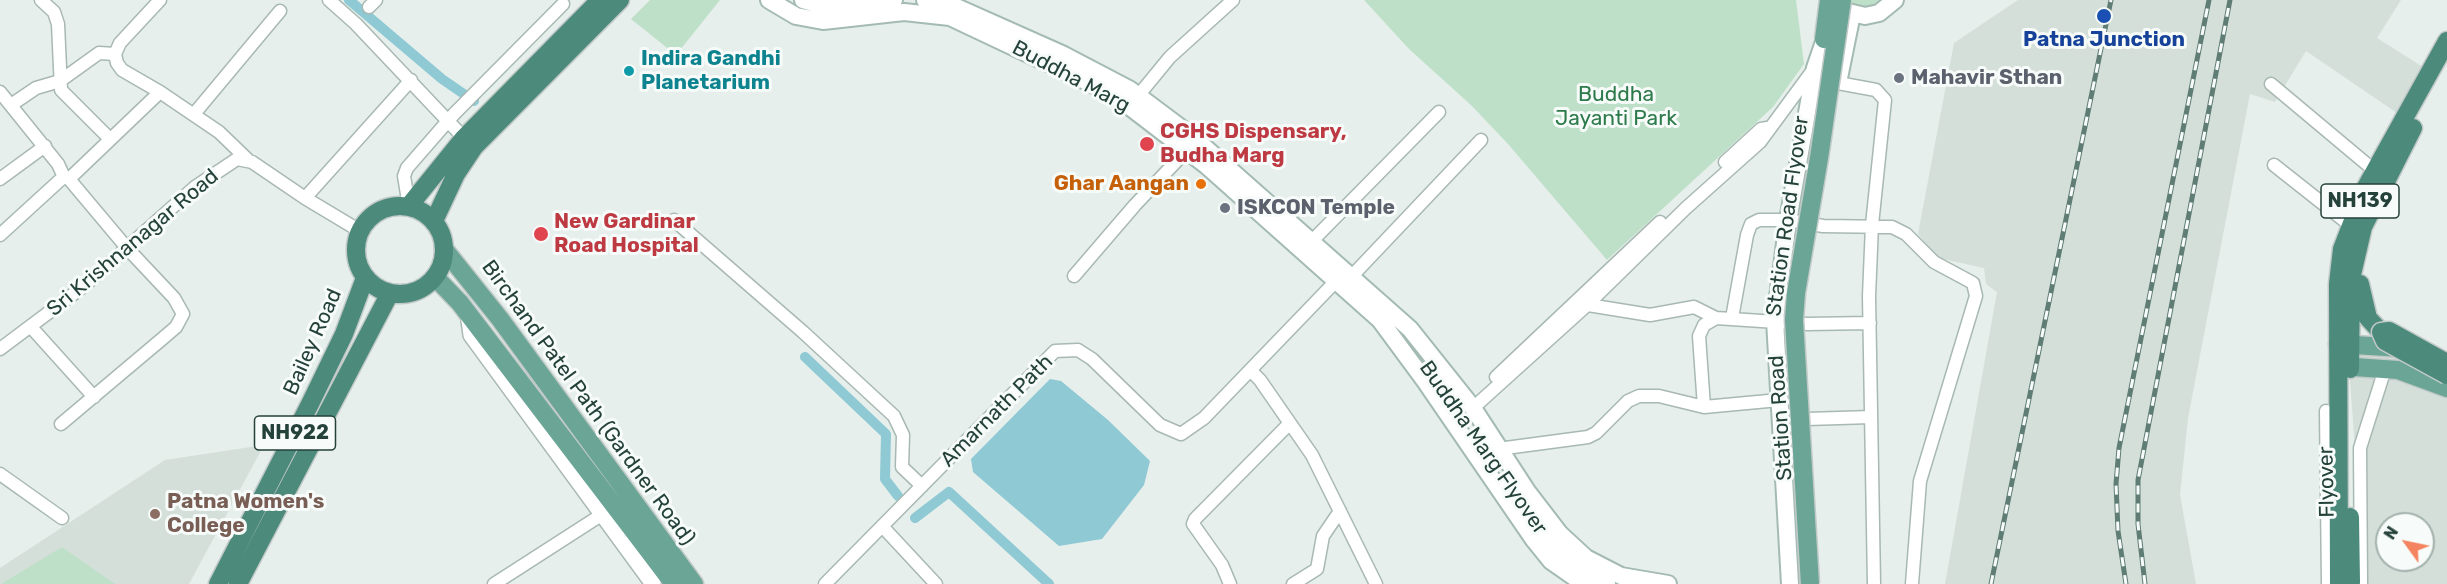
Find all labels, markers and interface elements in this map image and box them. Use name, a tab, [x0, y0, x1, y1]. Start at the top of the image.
marker: Patna Junction	[2095, 7, 2113, 25]
place label: Patna Junction	[2023, 27, 2185, 53]
street label: Buddha Marg	[1008, 35, 1134, 119]
place label: Indira Gandhi Planetarium	[641, 46, 781, 96]
marker: Indira Gandhi Planetarium	[622, 64, 636, 78]
place label: Mahavir Sthan	[1911, 65, 2062, 91]
marker: Mahavir Sthan	[1892, 71, 1906, 85]
park label: Buddha Jayanti Park	[1555, 82, 1677, 132]
street label: Station Road Flyover	[1761, 114, 1815, 318]
place label: CGHS Dispensary, Budha Marg	[1160, 119, 1347, 169]
marker: CGHS Dispensary, Budha Marg	[1138, 135, 1156, 153]
street label: Sri Krishnanagar Road	[42, 164, 224, 322]
place label: Ghar Aangan	[1054, 171, 1189, 197]
marker: Ghar Aangan	[1194, 177, 1208, 191]
road number: NH139	[2321, 184, 2399, 218]
place label: ISKCON Temple	[1237, 195, 1395, 221]
marker: ISKCON Temple	[1218, 201, 1232, 215]
place label: New Gardinar Road Hospital	[554, 209, 699, 259]
marker: New Gardinar Road Hospital	[532, 225, 550, 243]
street label: Birchand Patel Path (Gardner Road)	[476, 256, 700, 550]
street label: Bailey Road	[278, 285, 348, 399]
street label: Amarnath Path	[936, 350, 1058, 472]
street label: Station Road	[1764, 354, 1798, 482]
street label: Buddha Marg Flyover	[1414, 356, 1552, 540]
road number: NH922	[254, 416, 336, 450]
street label: Flyover	[2314, 446, 2340, 518]
place label: Patna Women's College	[167, 489, 324, 539]
marker: Patna Women's College	[148, 507, 162, 521]
north arrow	[2375, 512, 2435, 572]
text: N	[2380, 523, 2402, 543]

